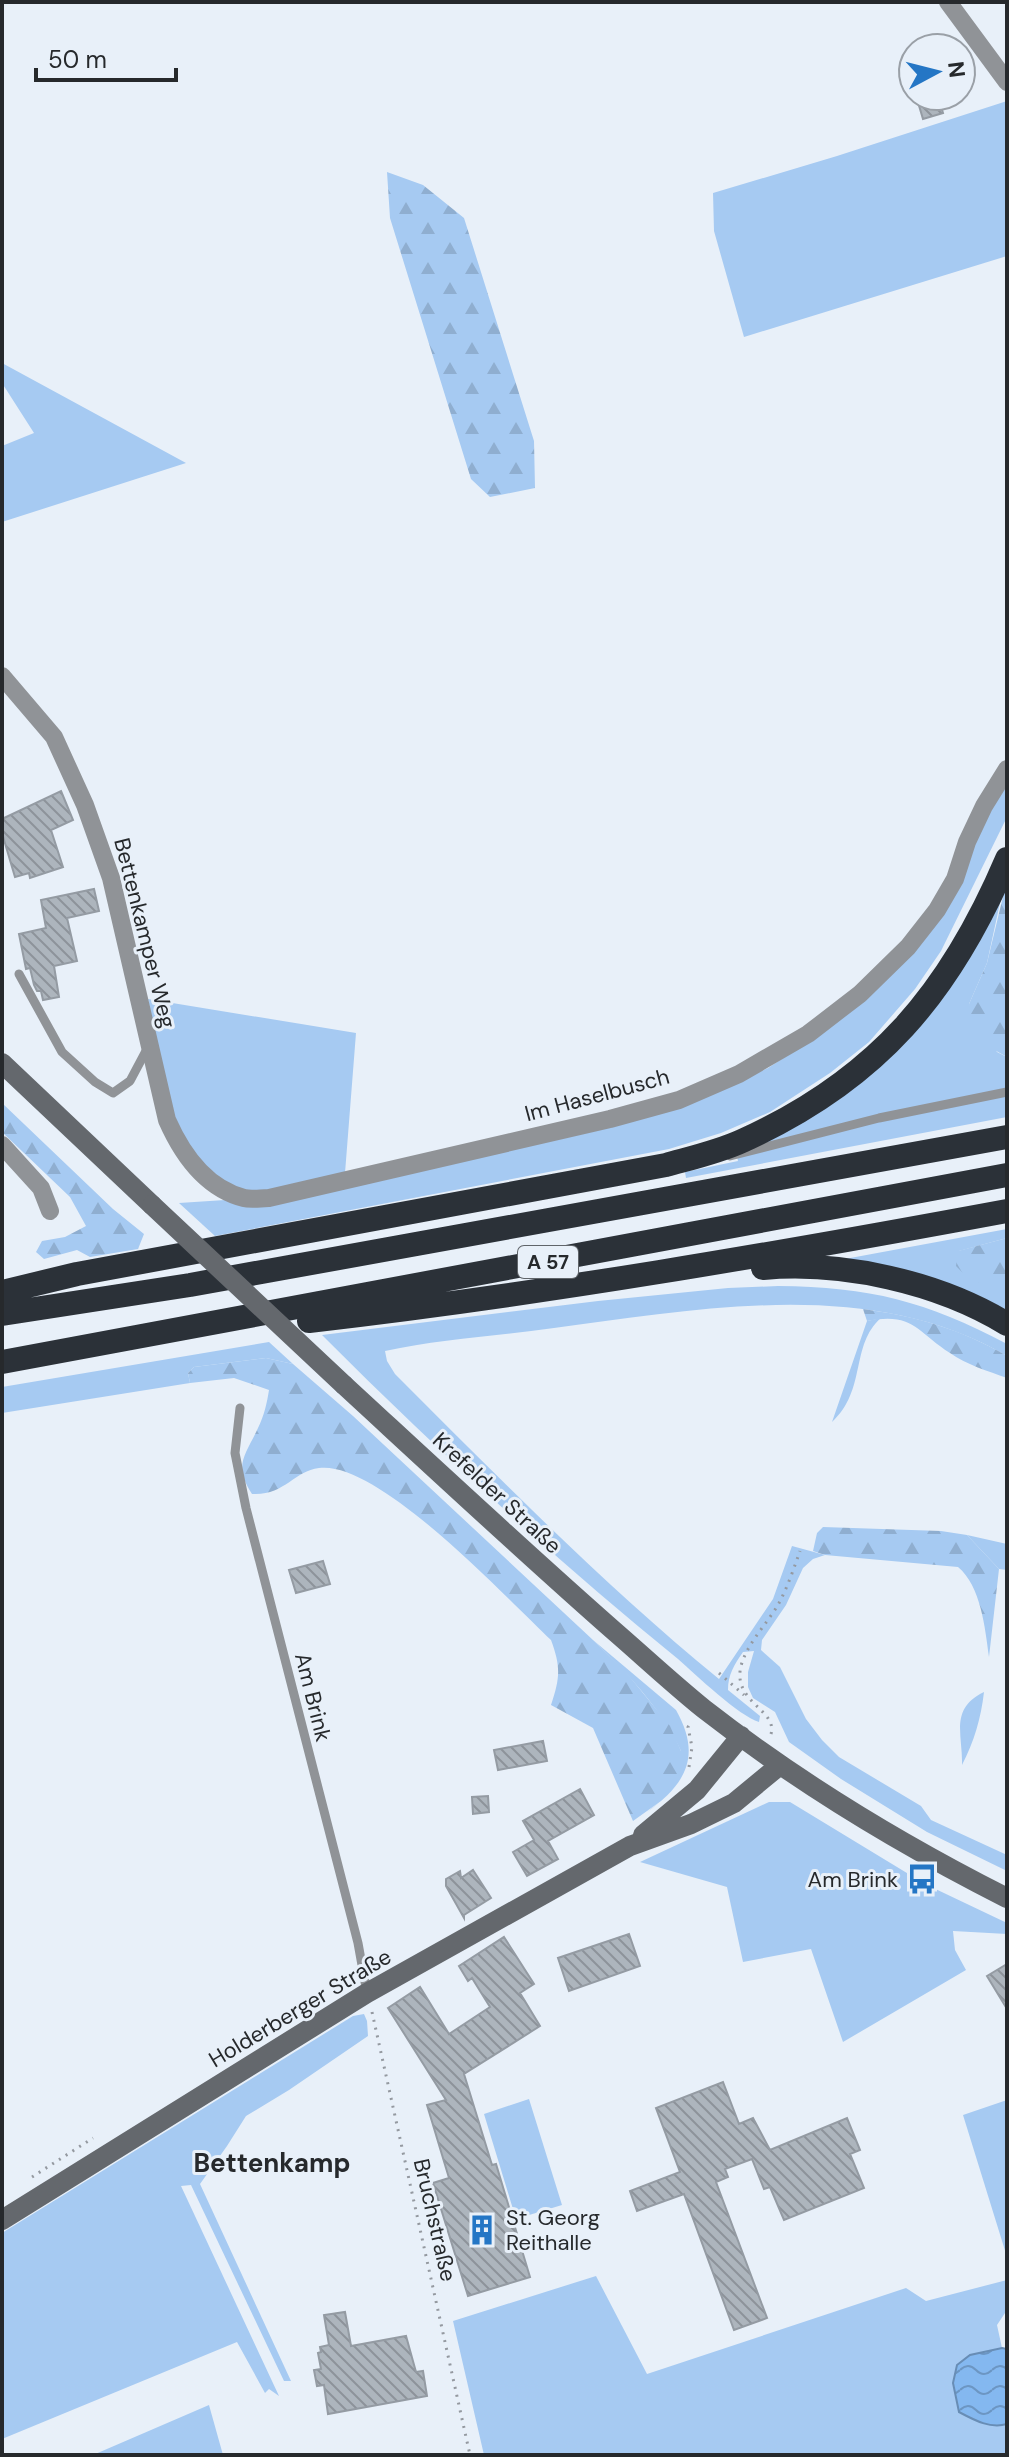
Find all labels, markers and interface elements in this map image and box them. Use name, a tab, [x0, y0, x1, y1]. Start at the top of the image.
scale bar	[36, 32, 176, 82]
north arrow	[897, 32, 977, 112]
text: 50 m	[48, 44, 107, 75]
text: N	[941, 60, 972, 79]
street label: Bettenkamper Weg	[107, 835, 183, 1031]
street label: Im Haselbusch	[521, 1062, 673, 1128]
road number: A 57	[518, 1246, 578, 1278]
street label: Krefelder Straße	[426, 1426, 568, 1560]
street label: Am Brink	[288, 1650, 338, 1744]
bus stop icon: Am Brink	[905, 1862, 939, 1896]
place label: Am Brink	[808, 1865, 898, 1894]
street label: Holderberger Straße	[203, 1942, 397, 2074]
district label: Bettenkamp	[193, 2146, 351, 2180]
street label: Bruchstraße	[407, 2156, 463, 2284]
place label: St. Georg Reithalle	[506, 2203, 600, 2257]
building icon: St. Georg Reithalle	[465, 2213, 499, 2247]

